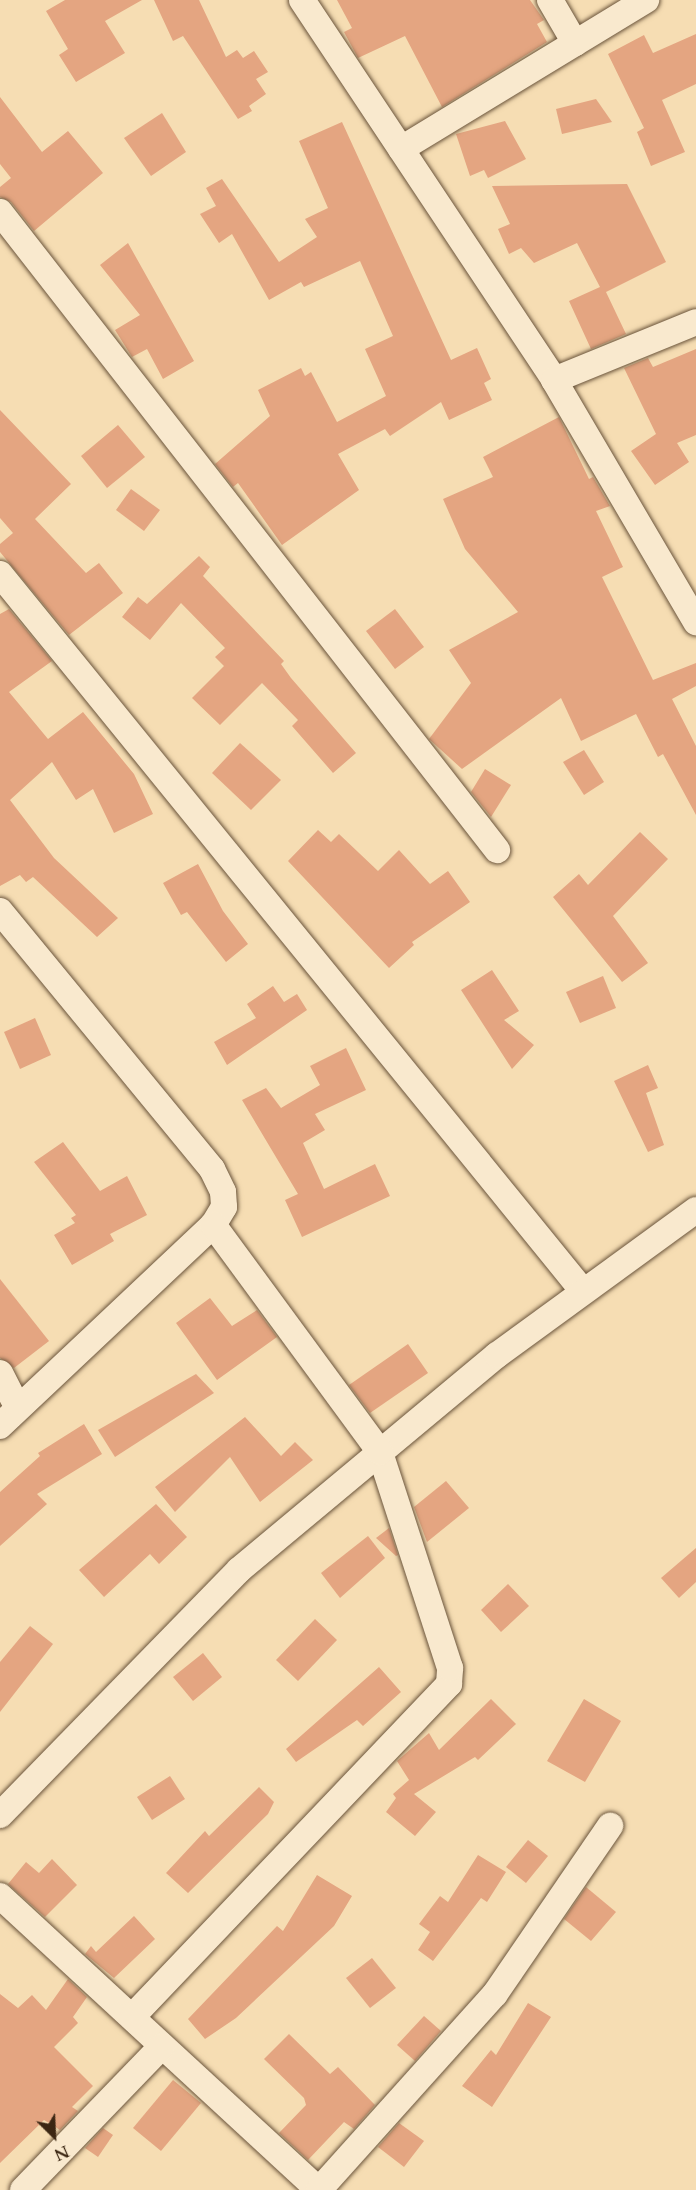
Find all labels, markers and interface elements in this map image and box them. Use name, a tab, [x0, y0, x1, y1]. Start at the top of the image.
north arrow	[24, 2106, 84, 2166]
text: N	[51, 2140, 72, 2165]

